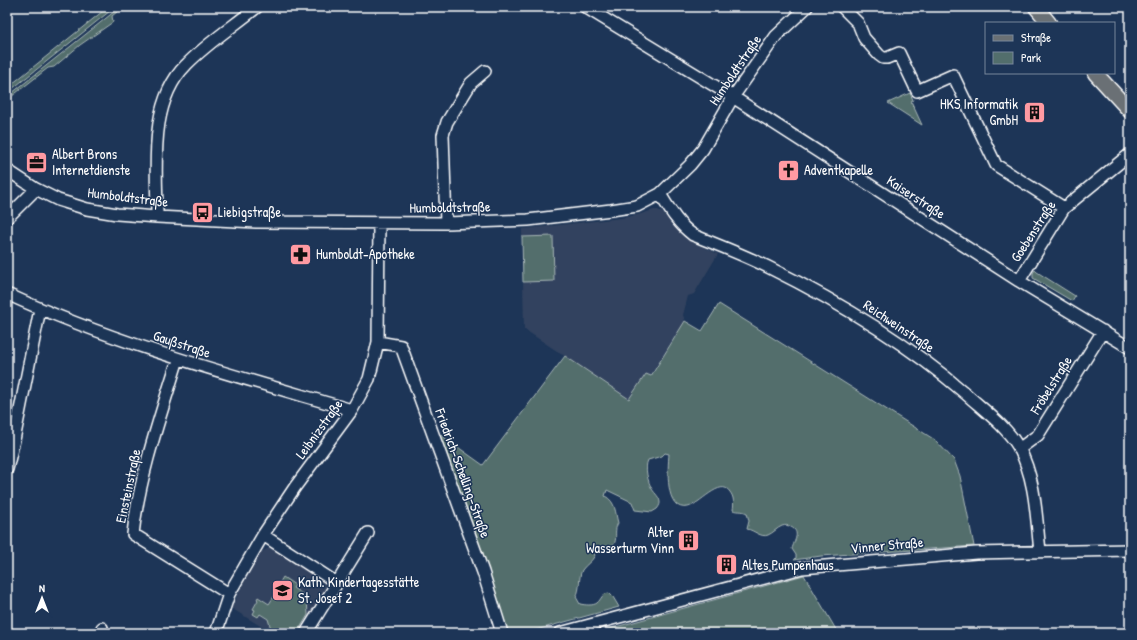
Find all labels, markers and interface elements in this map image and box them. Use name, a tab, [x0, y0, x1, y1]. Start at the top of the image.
legend	[985, 22, 1115, 74]
text: Straße	[1021, 29, 1051, 46]
street label: Humboldtstraße	[704, 30, 766, 109]
text: Park	[1021, 49, 1041, 66]
place label: HKS Informatik GmbH	[940, 94, 1018, 129]
building icon: HKS Informatik GmbH	[1021, 99, 1047, 125]
place label: Albert Brons Internetdienste	[52, 144, 131, 179]
office icon: Albert Brons Internetdienste	[24, 149, 50, 175]
church icon: Adventkapelle	[776, 157, 802, 183]
place label: Adventkapelle	[804, 160, 874, 180]
street label: Kaiserstraße	[883, 171, 950, 224]
street label: Humboldtstraße	[87, 182, 170, 212]
street label: Humboldtstraße	[409, 196, 491, 218]
street label: Goebenstraße	[1006, 196, 1061, 266]
bus stop icon: Liebigstraße	[189, 199, 215, 225]
place label: Liebigstraße	[218, 202, 282, 222]
pharmacy icon: Humboldt-Apotheke	[287, 241, 313, 267]
place label: Humboldt-Apotheke	[316, 244, 415, 264]
street label: Reichweinstraße	[859, 295, 939, 357]
street label: Gaußstraße	[151, 325, 214, 363]
street label: Fröbelstraße	[1025, 352, 1077, 419]
street label: Leibnizstraße	[291, 395, 348, 463]
street label: Friedrich-Schelling-Straße	[430, 405, 496, 541]
street label: Einsteinstraße	[110, 447, 146, 525]
place label: Alter Wasserturm Vinn	[586, 522, 675, 557]
building icon: Alter Wasserturm Vinn	[676, 527, 702, 553]
street label: Vinner Straße	[850, 532, 925, 558]
building icon: Altes Pumpenhaus	[713, 552, 739, 578]
place label: Altes Pumpenhaus	[742, 555, 834, 575]
place label: Kath. Kindertagesstätte St. Josef 2	[298, 572, 420, 607]
school or university icon: Kath. Kindertagesstätte St. Josef 2	[269, 577, 295, 603]
north arrow	[22, 578, 62, 618]
text: N	[39, 581, 45, 595]

